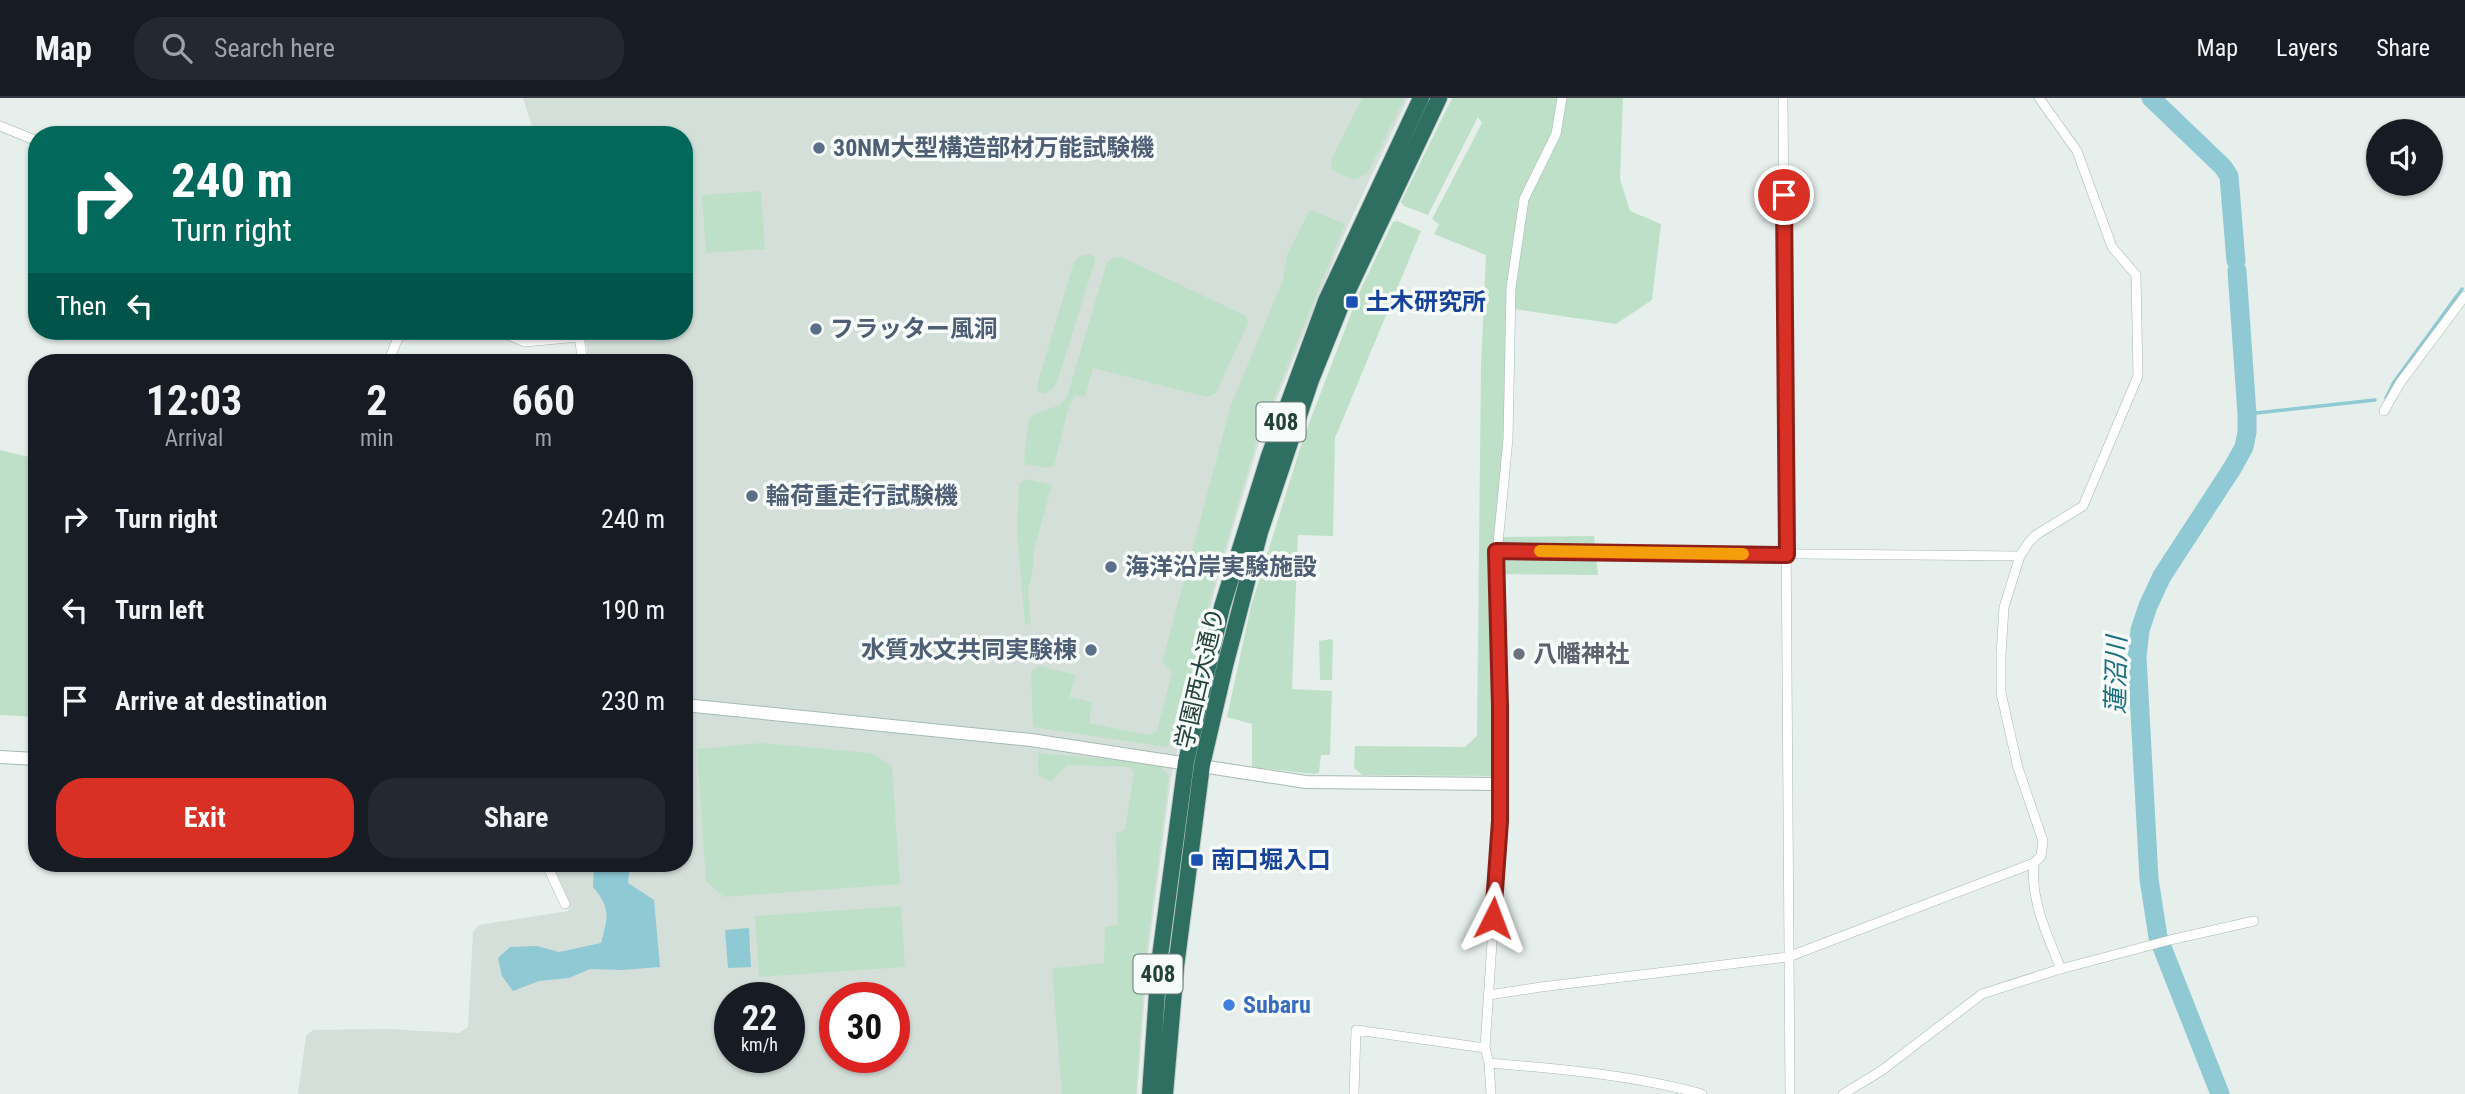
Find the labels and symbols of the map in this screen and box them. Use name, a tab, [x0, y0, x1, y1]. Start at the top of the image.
place label: 30NM大型構造部材万能試験機	[833, 134, 1154, 162]
marker: 30NM大型構造部材万能試験機	[811, 140, 827, 156]
pin	[1754, 165, 1814, 225]
place label: 土木研究所	[1366, 288, 1486, 316]
marker: 土木研究所	[1344, 294, 1360, 310]
place label: フラッター風洞	[830, 315, 998, 343]
marker: フラッター風洞	[808, 321, 824, 337]
road number: 408	[1256, 402, 1306, 442]
place label: 輪荷重走行試験機	[766, 482, 958, 510]
marker: 輪荷重走行試験機	[744, 488, 760, 504]
place label: 海洋沿岸実験施設	[1125, 553, 1317, 581]
marker: 海洋沿岸実験施設	[1103, 559, 1119, 575]
street label: 学園西大通り	[1170, 605, 1230, 751]
water label: 蓮沼川	[2100, 633, 2132, 714]
place label: 水質水文共同実験棟	[861, 636, 1077, 664]
place label: 八幡神社	[1533, 640, 1629, 668]
marker: 水質水文共同実験棟	[1083, 642, 1099, 658]
marker: 八幡神社	[1511, 646, 1527, 662]
place label: 南口堀入口	[1211, 846, 1331, 874]
marker: 南口堀入口	[1189, 852, 1205, 868]
position arrow	[1456, 881, 1530, 955]
road number: 408	[1134, 954, 1182, 994]
speed limit sign: 30	[819, 982, 910, 1073]
place label: Subaru	[1243, 991, 1311, 1019]
marker: Subaru	[1221, 997, 1237, 1013]

